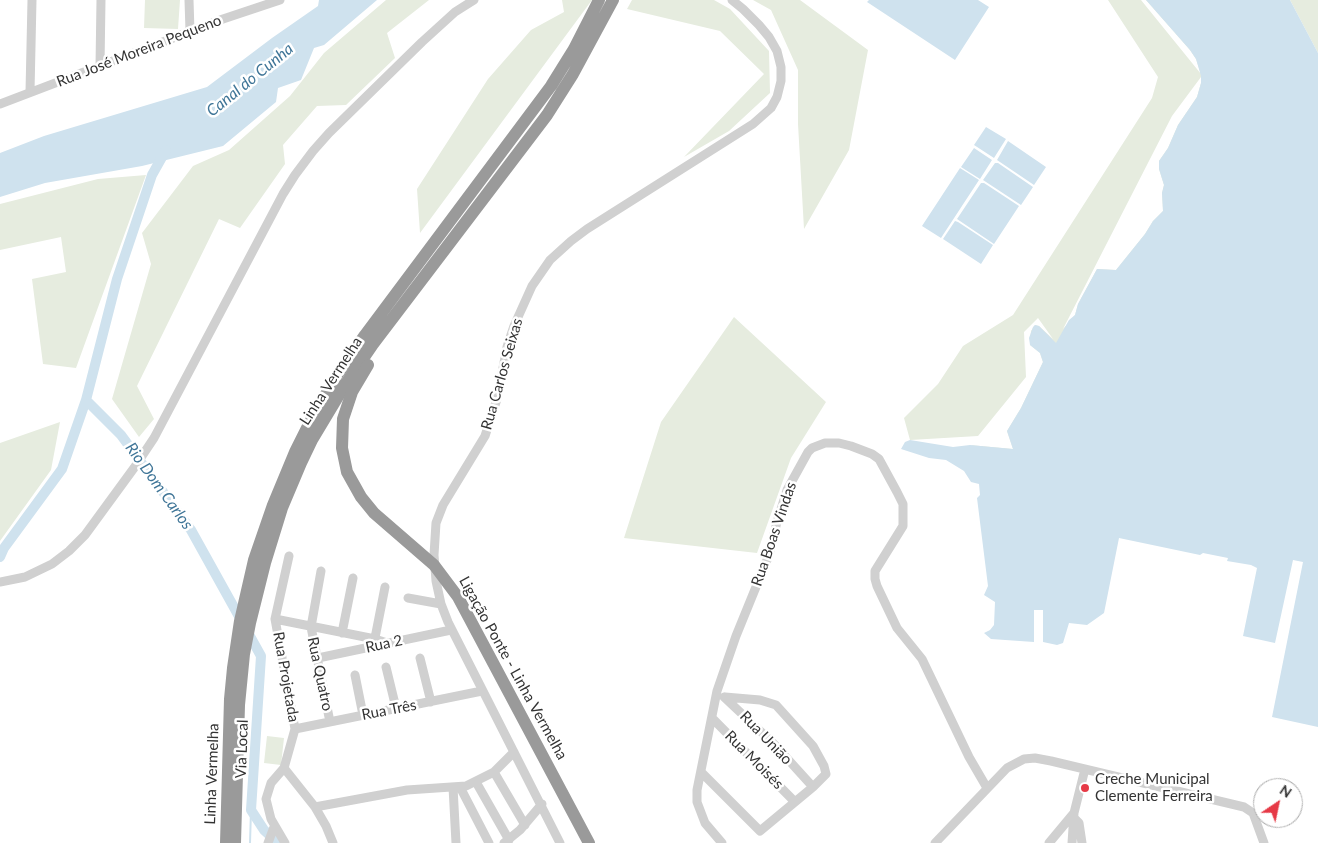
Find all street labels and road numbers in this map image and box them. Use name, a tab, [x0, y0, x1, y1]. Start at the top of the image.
street label: Rua José Moreira Pequeno	[54, 11, 224, 91]
street label: Rua Carlos Seixas	[477, 316, 527, 432]
street label: Linha Vermelha	[296, 334, 366, 428]
street label: Rua Boas Vindas	[748, 479, 800, 589]
street label: Ligação Ponte - Linha Vermelha	[455, 573, 571, 763]
street label: Rua Projetada	[269, 630, 303, 724]
street label: Rua 2	[364, 631, 404, 657]
street label: Rua Quatro	[303, 635, 337, 713]
street label: Rua Três	[360, 696, 418, 724]
street label: Rua União	[736, 707, 796, 769]
street label: Via Local	[232, 719, 252, 779]
street label: Linha Vermelha	[201, 723, 223, 825]
street label: Rua Moisés	[721, 727, 787, 793]

